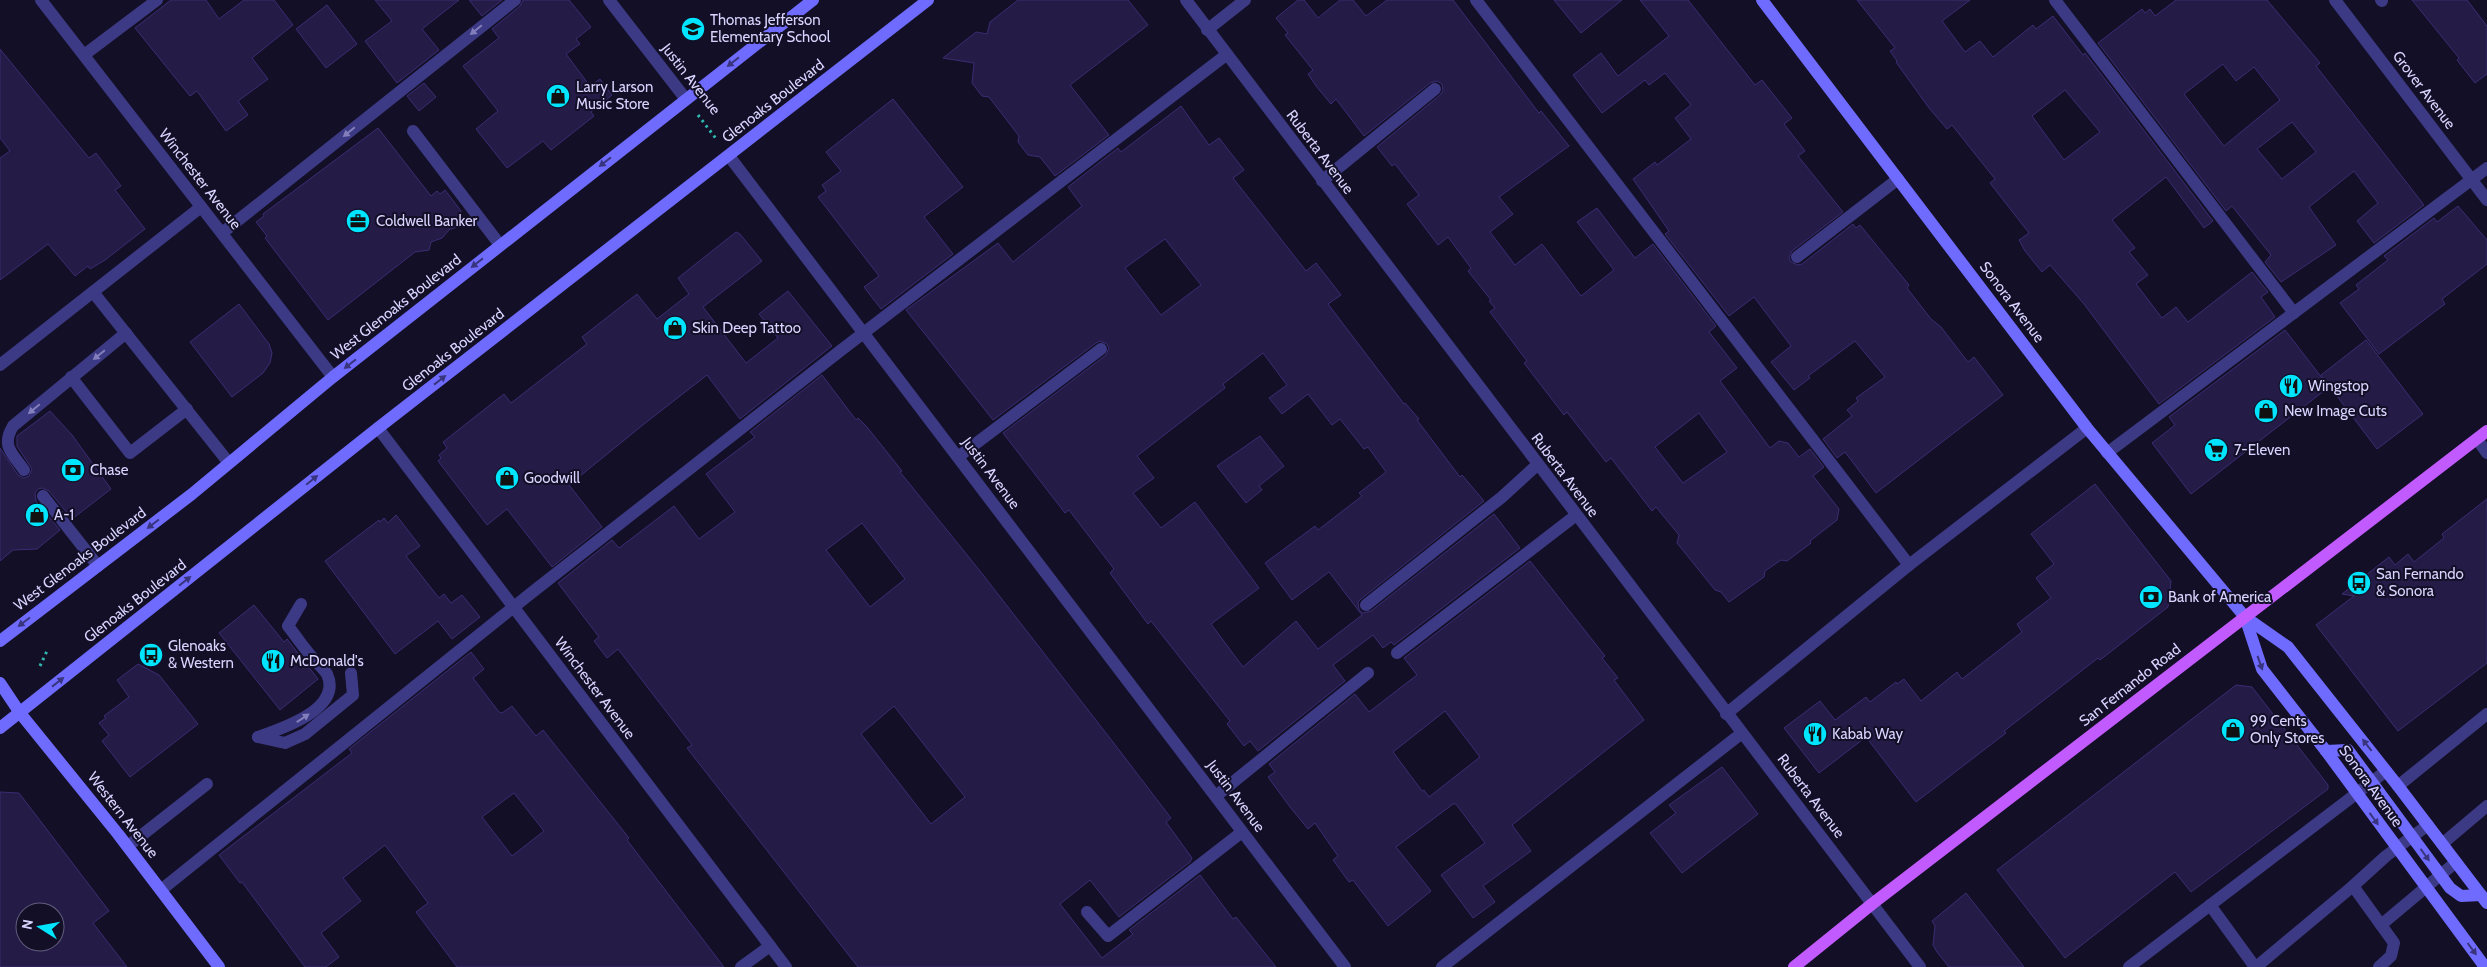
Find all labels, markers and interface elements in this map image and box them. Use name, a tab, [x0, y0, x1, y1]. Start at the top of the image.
place label: Thomas Jefferson Elementary School	[710, 11, 831, 46]
school or university icon: Thomas Jefferson Elementary School	[680, 16, 706, 42]
one-way arrow	[470, 25, 483, 36]
street label: Justin Avenue	[657, 39, 725, 118]
street label: Grover Avenue	[2389, 47, 2459, 133]
street label: Glenoaks Boulevard	[718, 55, 828, 147]
one-way arrow	[727, 56, 740, 67]
place label: Larry Larson Music Store	[576, 78, 653, 113]
shop icon: Larry Larson Music Store	[545, 83, 571, 109]
street label: Ruberta Avenue	[1283, 106, 1358, 198]
street label: Winchester Avenue	[155, 125, 245, 233]
one-way arrow	[343, 126, 356, 137]
one-way arrow	[599, 156, 612, 167]
office icon: Coldwell Banker	[345, 208, 371, 234]
place label: Coldwell Banker	[376, 212, 478, 230]
street label: West Glenoaks Boulevard	[327, 250, 465, 364]
one-way arrow	[471, 257, 484, 268]
street label: Sonora Avenue	[1976, 258, 2048, 346]
street label: Glenoaks Boulevard	[398, 304, 508, 396]
shop icon: Skin Deep Tattoo	[662, 315, 688, 341]
place label: Skin Deep Tattoo	[692, 319, 801, 337]
one-way arrow	[93, 350, 106, 361]
one-way arrow	[344, 358, 357, 369]
restaurant icon: Wingstop	[2278, 373, 2304, 399]
one-way arrow	[433, 375, 447, 385]
place label: Wingstop	[2308, 377, 2369, 395]
shop icon: New Image Cuts	[2253, 398, 2279, 424]
place label: New Image Cuts	[2284, 402, 2387, 420]
one-way arrow	[27, 403, 40, 414]
street label: Ruberta Avenue	[1528, 429, 1603, 521]
street label: Justin Avenue	[958, 433, 1024, 513]
supermarket icon: 7-Eleven	[2203, 437, 2229, 463]
place label: 7-Eleven	[2234, 441, 2290, 459]
bank icon: Chase	[60, 457, 86, 483]
place label: Chase	[90, 461, 129, 479]
shop icon: Goodwill	[494, 465, 520, 491]
place label: Goodwill	[524, 469, 580, 487]
one-way arrow	[306, 475, 319, 486]
shop icon: A-1	[24, 502, 50, 528]
street label: West Glenoaks Boulevard	[10, 503, 150, 615]
place label: A-1	[54, 506, 74, 524]
one-way arrow	[147, 518, 160, 529]
street label: Glenoaks Boulevard	[80, 555, 190, 647]
place label: San Fernando & Sonora	[2376, 565, 2464, 600]
bus stop icon: San Fernando & Sonora	[2346, 570, 2372, 596]
one-way arrow	[178, 576, 191, 587]
bank icon: Bank of America	[2138, 584, 2164, 610]
place label: Bank of America	[2168, 588, 2272, 606]
one-way arrow	[18, 617, 31, 628]
street label: Winchester Avenue	[551, 634, 639, 743]
place label: Glenoaks & Western	[168, 637, 234, 672]
street label: San Fernando Road	[2076, 640, 2184, 730]
bus stop icon: Glenoaks & Western	[138, 642, 164, 668]
restaurant icon: McDonald's	[260, 648, 286, 674]
place label: McDonald's	[290, 652, 364, 670]
one-way arrow	[2256, 656, 2264, 671]
one-way arrow	[51, 677, 64, 688]
place label: 99 Cents Only Stores	[2250, 712, 2324, 747]
one-way arrow	[296, 713, 310, 723]
shop icon: 99 Cents Only Stores	[2220, 717, 2246, 743]
restaurant icon: Kabab Way	[1802, 721, 1828, 747]
place label: Kabab Way	[1832, 725, 1903, 743]
one-way arrow	[2361, 739, 2372, 752]
street label: Sonora Avenue	[2335, 742, 2407, 831]
street label: Ruberta Avenue	[1774, 750, 1849, 842]
street label: Justin Avenue	[1203, 756, 1269, 836]
street label: Western Avenue	[84, 768, 162, 862]
one-way arrow	[2369, 812, 2380, 825]
one-way arrow	[2420, 849, 2430, 862]
north arrow	[15, 902, 65, 952]
text: N	[17, 918, 37, 931]
one-way arrow	[2466, 942, 2477, 955]

